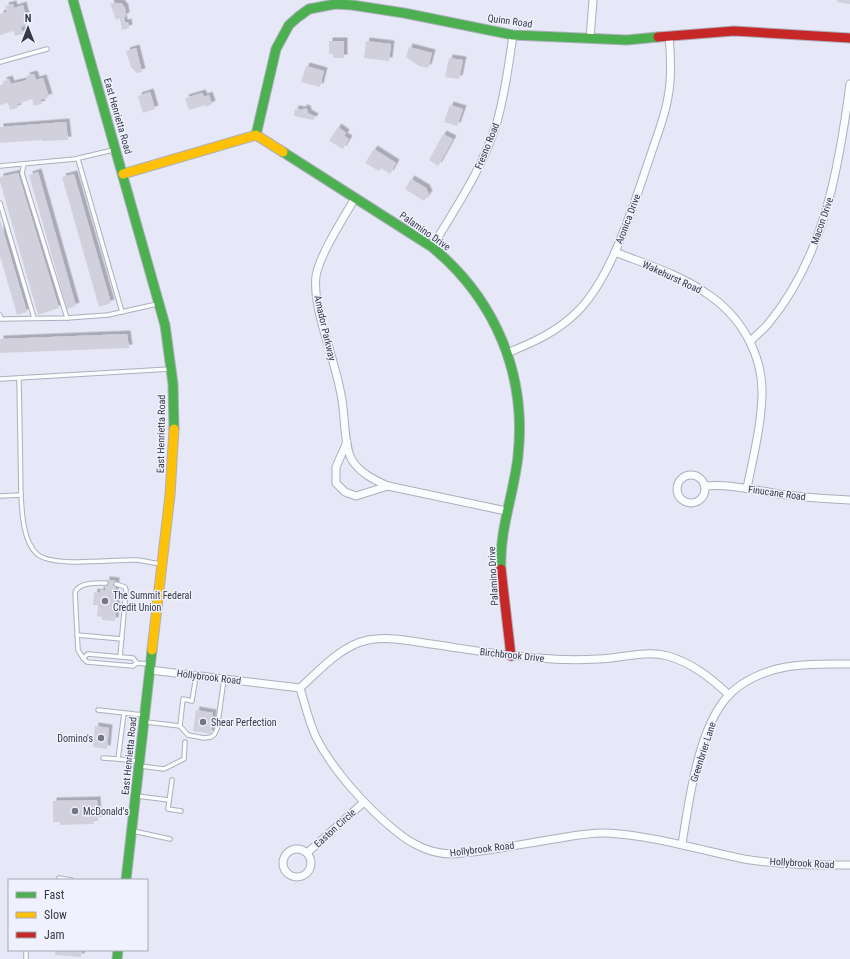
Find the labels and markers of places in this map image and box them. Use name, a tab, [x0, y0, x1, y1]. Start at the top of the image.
place label: The Summit Federal Credit Union	[113, 590, 192, 613]
marker: The Summit Federal Credit Union	[100, 596, 110, 606]
marker: Shear Perfection	[198, 717, 208, 727]
place label: Shear Perfection	[211, 717, 277, 728]
place label: Domino's	[57, 733, 93, 744]
marker: Domino's	[96, 733, 106, 743]
marker: McDonald's	[70, 806, 80, 816]
place label: McDonald's	[83, 806, 129, 817]

